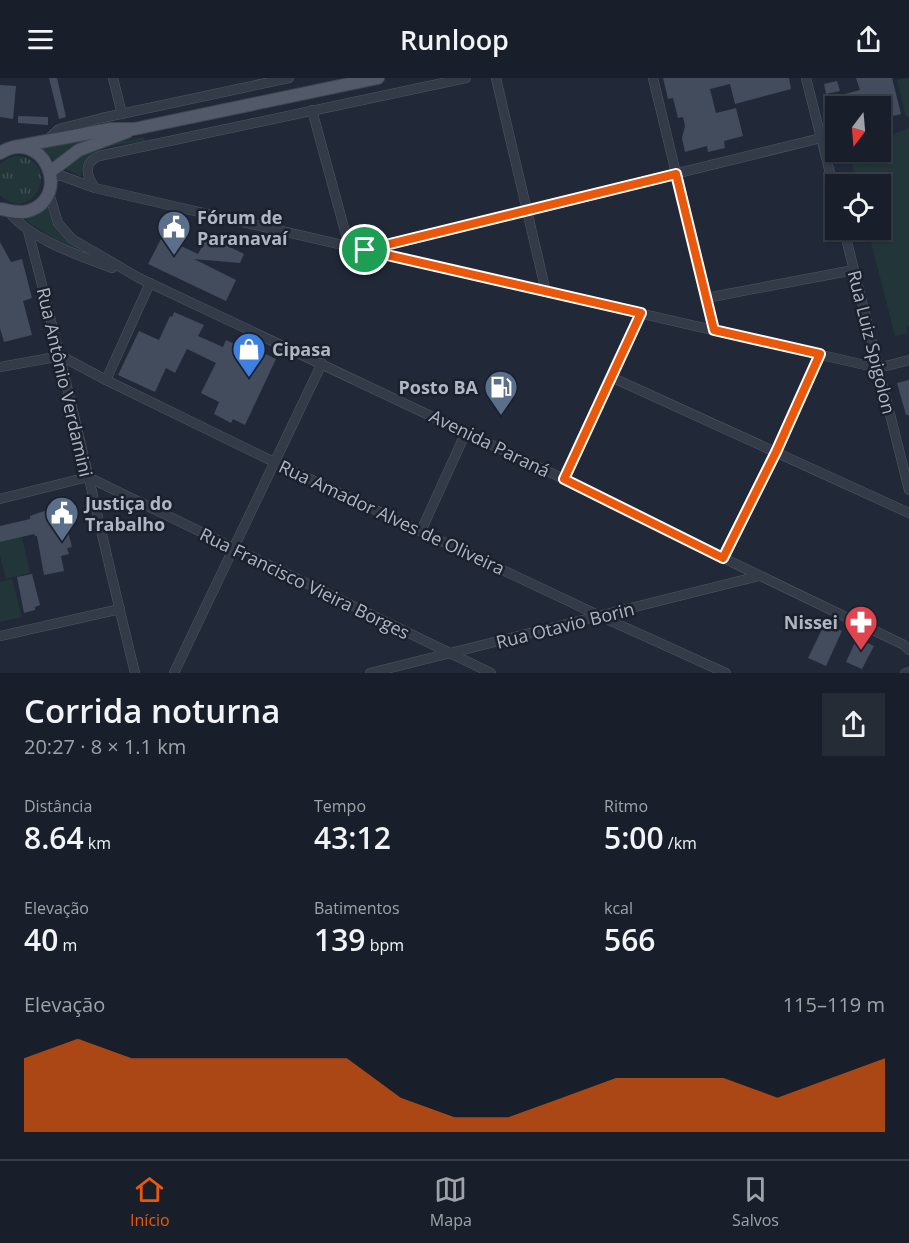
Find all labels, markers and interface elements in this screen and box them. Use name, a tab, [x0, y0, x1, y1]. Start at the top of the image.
text: Runloop	[400, 21, 509, 58]
icon: menu	[24, 23, 57, 56]
icon: share	[852, 23, 885, 56]
north arrow	[825, 96, 891, 162]
map controls	[825, 96, 891, 240]
button: locate	[825, 174, 891, 240]
place label: Fórum de Paranavaí	[197, 205, 289, 250]
public building icon: Fórum de Paranavaí	[156, 209, 192, 256]
pin	[339, 224, 390, 275]
icon: arrive	[348, 233, 381, 266]
street label: Rua Luiz Spigolon	[843, 268, 901, 416]
street label: Rua Antônio Verdamini	[32, 285, 98, 479]
shop icon: Cipasa	[231, 331, 267, 378]
place label: Cipasa	[272, 337, 331, 361]
fuel station icon: Posto BA	[483, 369, 519, 416]
place label: Posto BA	[398, 375, 479, 399]
street label: Avenida Paraná	[426, 404, 554, 482]
street label: Rua Amador Alves de Oliveira	[275, 454, 509, 580]
place label: Justiça do Trabalho	[83, 491, 172, 536]
public building icon: Justiça do Trabalho	[44, 495, 80, 542]
street label: Rua Francisco Vieira Borges	[196, 522, 414, 644]
street label: Rua Otavio Borin	[493, 596, 637, 654]
pharmacy icon: Nissei	[843, 604, 879, 651]
place label: Nissei	[784, 610, 838, 634]
text: Corrida noturna	[24, 688, 280, 733]
button: share	[822, 693, 885, 756]
text: 20:27 · 8 × 1.1 km	[24, 733, 186, 760]
text: Distância	[24, 795, 92, 817]
text: Tempo	[314, 795, 366, 817]
text: Ritmo	[604, 795, 648, 817]
text: 8.64	[24, 817, 84, 858]
text: 43:12	[314, 817, 391, 858]
text: 5:00	[604, 817, 664, 858]
text: km	[84, 832, 111, 854]
text: /km	[664, 832, 697, 854]
text: Elevação	[24, 897, 89, 919]
text: Batimentos	[314, 897, 400, 919]
text: kcal	[604, 897, 633, 919]
text: 40	[24, 919, 58, 960]
text: 139	[314, 919, 365, 960]
text: 566	[604, 919, 655, 960]
text: m	[58, 934, 77, 956]
text: bpm	[365, 934, 404, 956]
text: Elevação	[24, 991, 105, 1018]
text: 115–119 m	[783, 991, 885, 1018]
tab: Início	[130, 1173, 170, 1231]
tab: Mapa	[430, 1173, 472, 1231]
tab: Salvos	[732, 1173, 779, 1231]

